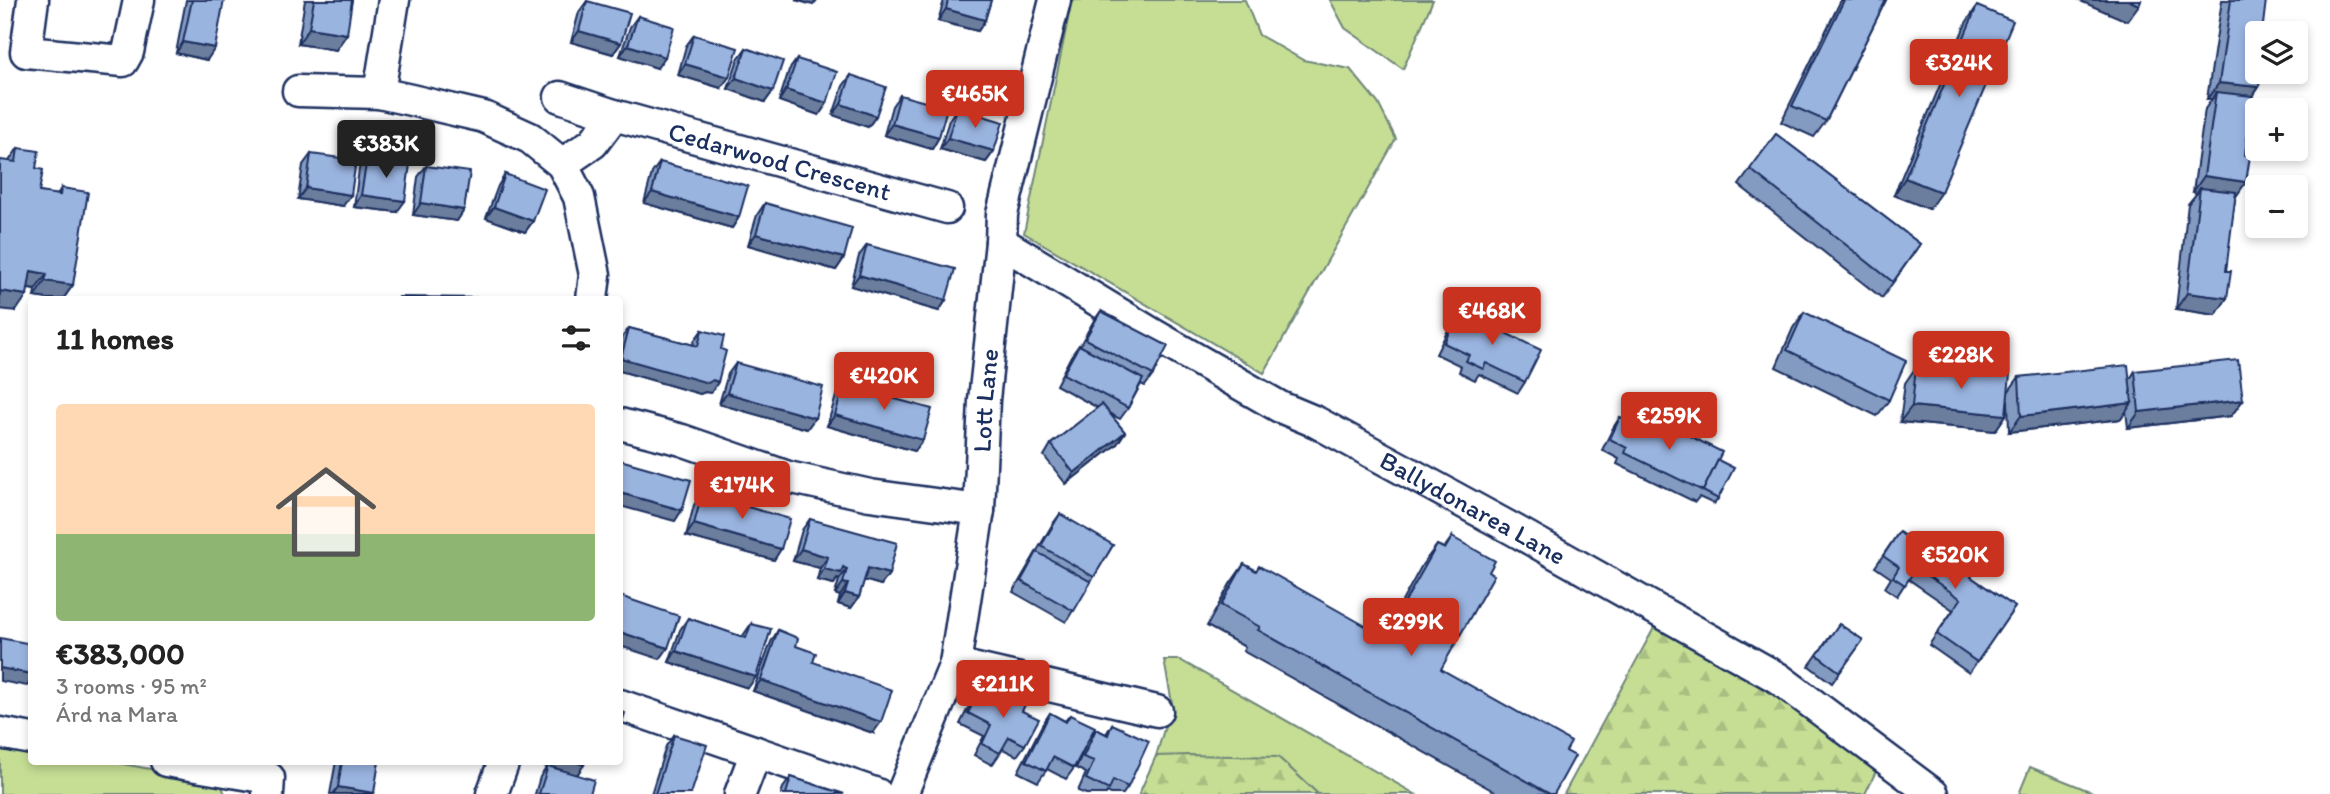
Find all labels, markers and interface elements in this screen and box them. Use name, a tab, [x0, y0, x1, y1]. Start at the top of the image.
map controls	[2245, 21, 2308, 238]
button: layers	[2245, 21, 2308, 84]
pin: €324K	[1910, 40, 2008, 99]
text: €324K	[1926, 48, 1992, 76]
pin: €465K	[926, 71, 1024, 130]
text: €465K	[942, 79, 1008, 107]
button: +	[2245, 98, 2308, 161]
street label: Cedarwood Crescent	[665, 115, 895, 208]
pin: €383K	[337, 120, 435, 180]
text: €383K	[353, 129, 419, 157]
button: −	[2245, 175, 2308, 238]
pin: €468K	[1443, 288, 1541, 347]
text: €468K	[1459, 296, 1525, 324]
icon: filters	[557, 319, 595, 357]
text: 11 homes	[56, 320, 174, 357]
pin: €228K	[1912, 332, 2010, 391]
text: €228K	[1929, 340, 1993, 368]
street label: Lott Lane	[966, 347, 1005, 453]
pin: €420K	[835, 352, 933, 412]
text: €420K	[850, 361, 918, 389]
pin: €259K	[1620, 392, 1718, 452]
text: €259K	[1637, 401, 1701, 429]
street label: Ballydonarea Lane	[1374, 444, 1572, 572]
icon: home	[263, 449, 389, 575]
pin: €174K	[693, 462, 791, 521]
text: €174K	[710, 470, 774, 498]
pin: €520K	[1906, 532, 2004, 591]
text: €520K	[1922, 540, 1988, 568]
pin: €299K	[1362, 598, 1460, 658]
text: €299K	[1379, 607, 1443, 635]
text: €383,000	[56, 635, 185, 672]
pin: €211K	[954, 660, 1052, 720]
text: €211K	[972, 669, 1034, 697]
text: 3 rooms · 95 m²	[56, 672, 207, 700]
text: Árd na Mara	[56, 700, 178, 728]

